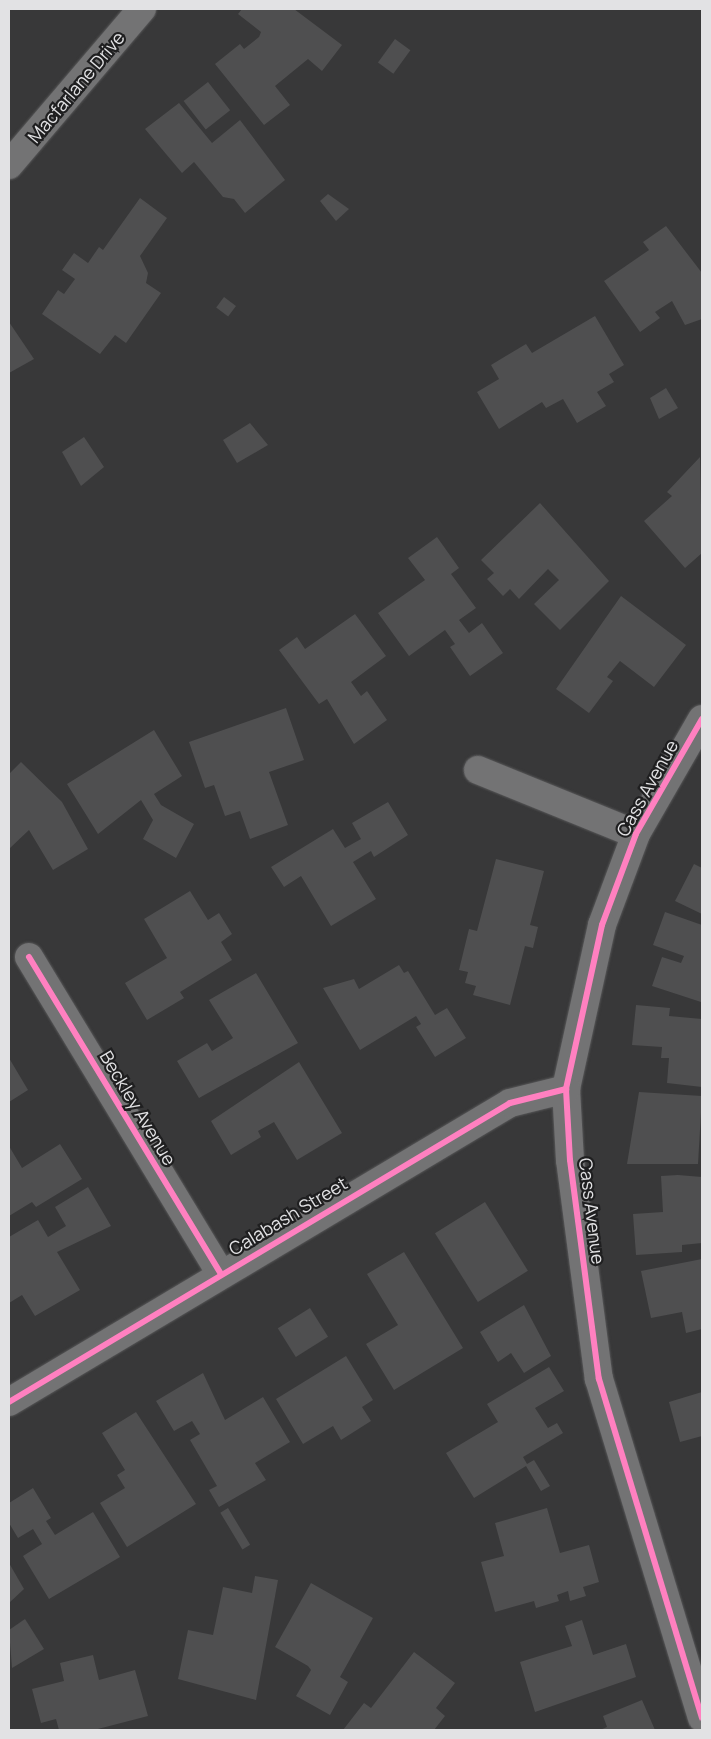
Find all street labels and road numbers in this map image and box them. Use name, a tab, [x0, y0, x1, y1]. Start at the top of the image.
street label: Macfarlane Drive	[23, 27, 129, 147]
street label: Cass Avenue	[612, 736, 682, 840]
street label: Beckley Avenue	[95, 1047, 181, 1169]
street label: Cass Avenue	[575, 1157, 609, 1265]
street label: Calabash Street	[225, 1172, 351, 1260]

